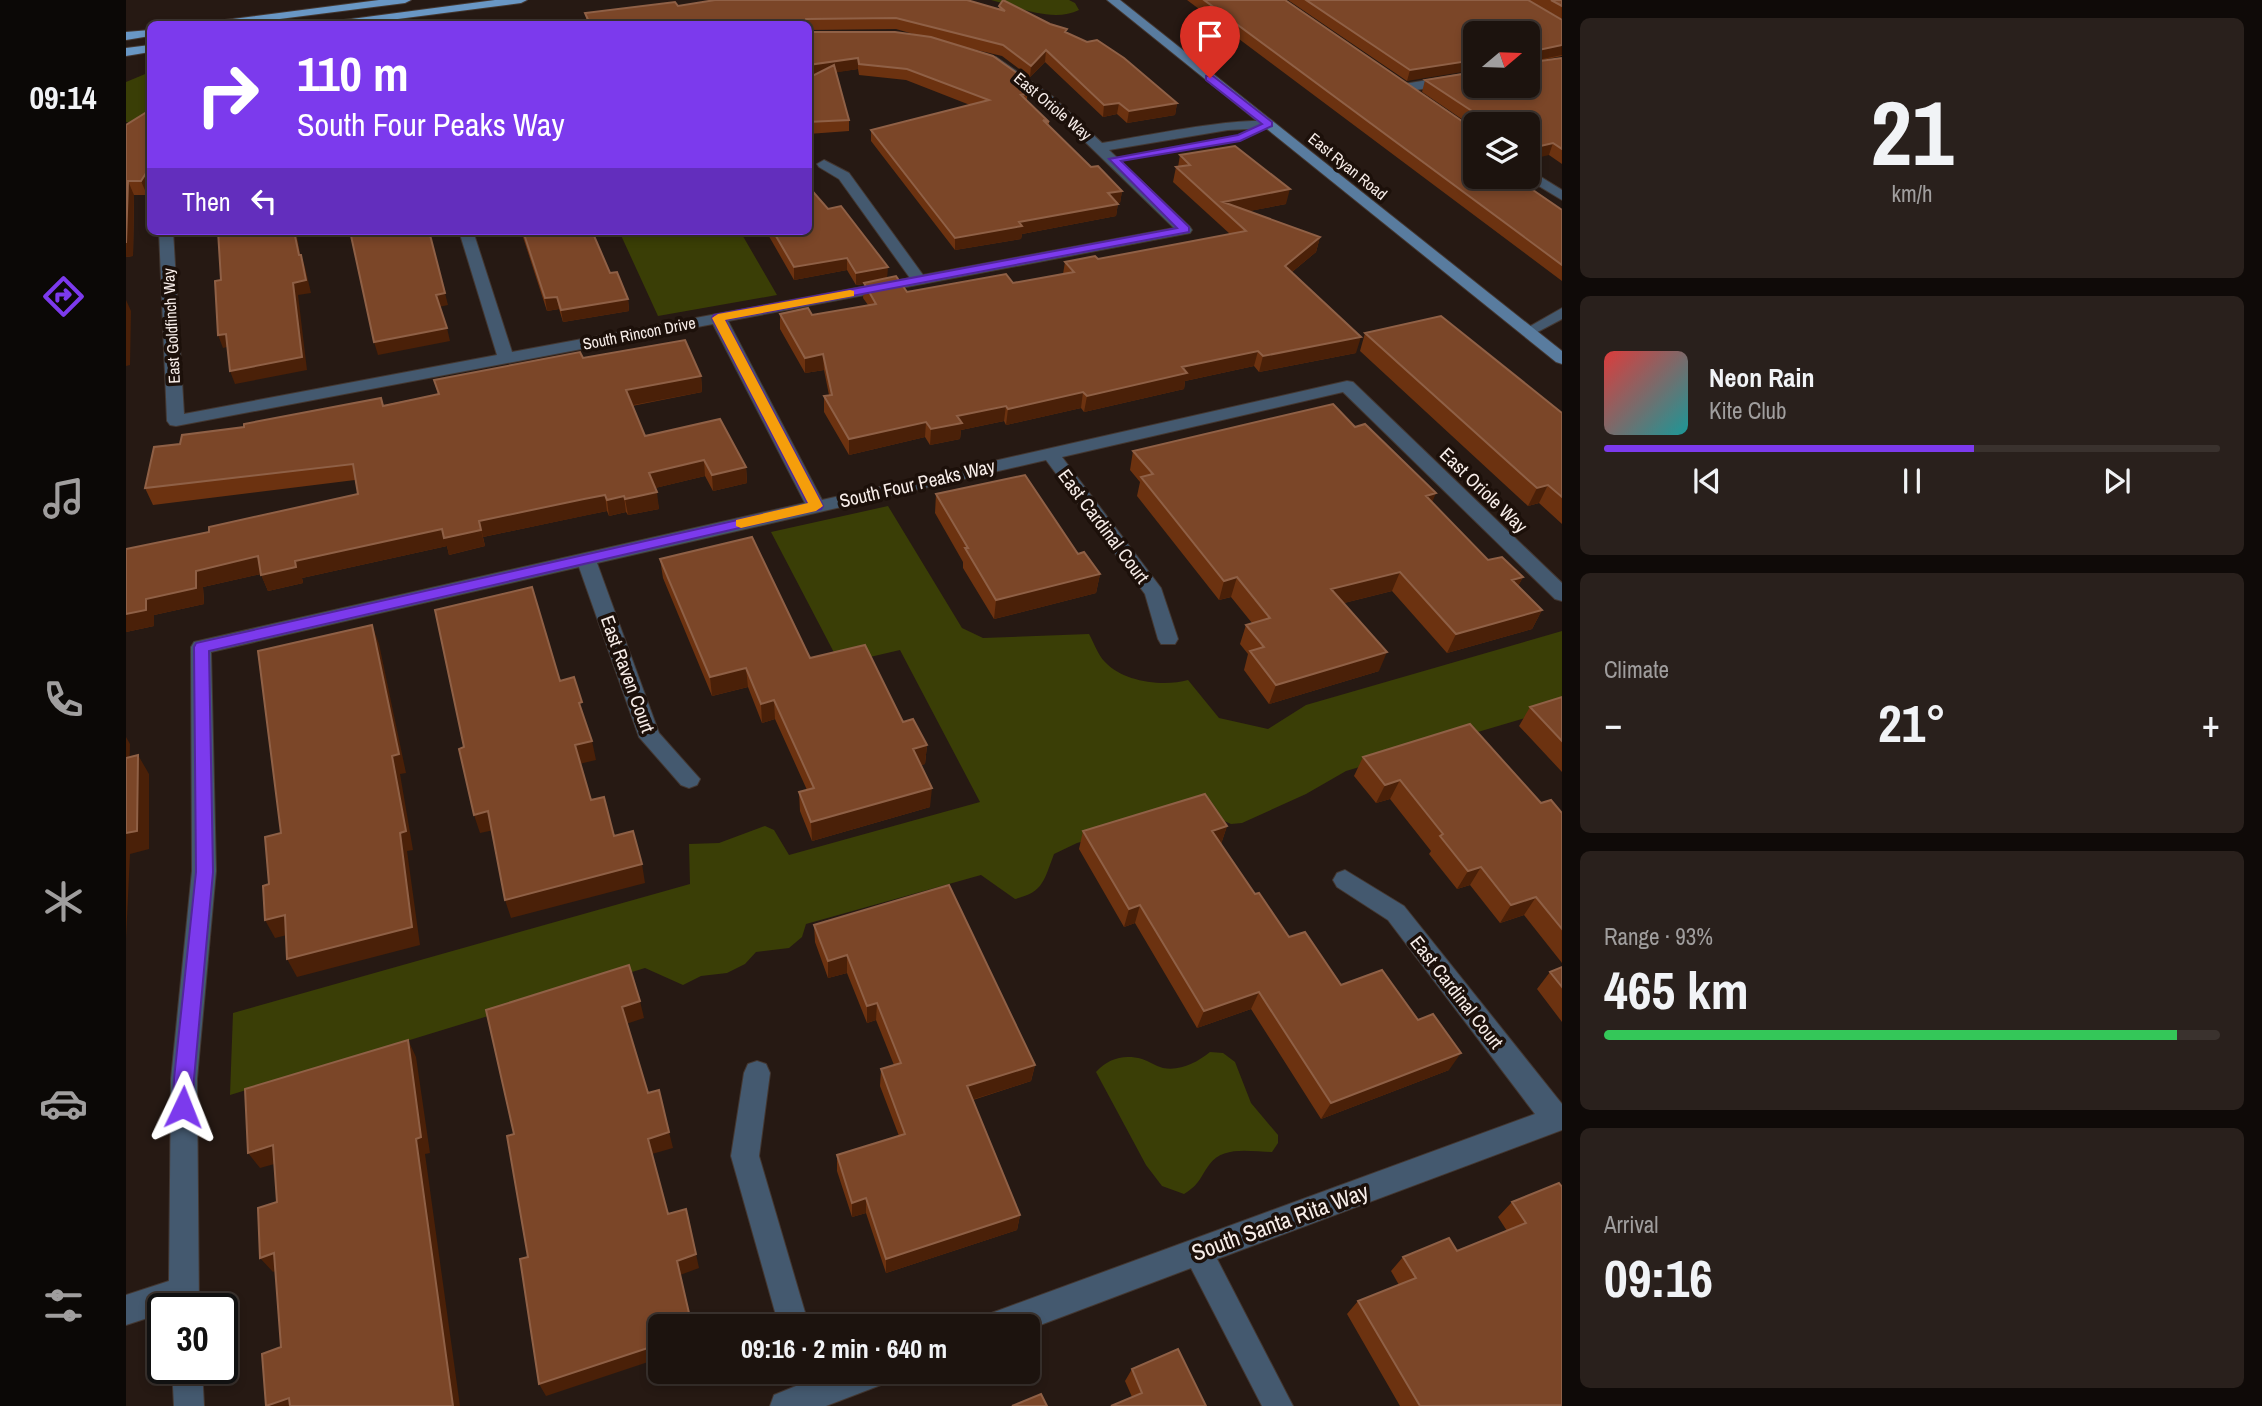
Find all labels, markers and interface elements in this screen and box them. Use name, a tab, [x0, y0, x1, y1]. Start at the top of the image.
pin	[1180, 6, 1240, 78]
icon: arrive	[1191, 17, 1229, 55]
north arrow	[1463, 21, 1540, 98]
map controls	[1463, 21, 1540, 189]
text: 110 m	[297, 40, 409, 106]
icon: right	[182, 49, 273, 140]
street label: East Oriole Way	[1010, 67, 1097, 145]
text: 21	[1871, 71, 1954, 193]
text: 09:14	[29, 76, 97, 119]
text: South Four Peaks Way	[297, 103, 565, 146]
button: layers	[1463, 112, 1540, 189]
street label: East Ryan Road	[1304, 127, 1392, 205]
text: km/h	[1892, 178, 1932, 209]
icon: left	[245, 182, 283, 220]
text: Then	[182, 184, 231, 219]
street label: East Goldfinch Way	[157, 267, 185, 384]
icon: directions	[39, 272, 88, 321]
street label: South Rincon Drive	[581, 311, 697, 355]
text: Neon Rain	[1709, 360, 1814, 395]
text: Kite Club	[1709, 395, 1787, 426]
street label: East Oriole Way	[1434, 441, 1534, 539]
street label: South Four Peaks Way	[837, 452, 998, 514]
icon: previous	[1688, 462, 1726, 500]
icon: pause	[1893, 462, 1931, 500]
icon: next	[2098, 462, 2136, 500]
street label: East Cardinal Court	[1052, 464, 1156, 589]
icon: music	[39, 474, 88, 523]
street label: East Raven Court	[595, 612, 661, 737]
text: Climate	[1604, 654, 1669, 685]
icon: phone	[39, 675, 88, 724]
text: 21°	[1878, 688, 1946, 758]
text: −	[1604, 698, 1622, 749]
text: +	[2202, 698, 2220, 749]
icon: climate	[39, 877, 88, 926]
text: Range · 93%	[1604, 921, 1713, 952]
street label: East Cardinal Court	[1405, 930, 1510, 1054]
text: 465 km	[1604, 955, 1749, 1025]
position arrow	[146, 1070, 220, 1144]
icon: car	[39, 1079, 88, 1128]
street label: South Santa Rita Way	[1187, 1175, 1373, 1268]
text: Arrival	[1604, 1209, 1659, 1240]
text: 09:16	[1604, 1243, 1713, 1313]
icon: filters	[39, 1281, 88, 1330]
speed limit sign: 30	[147, 1293, 238, 1384]
text: 09:16 · 2 min · 640 m	[741, 1331, 947, 1366]

